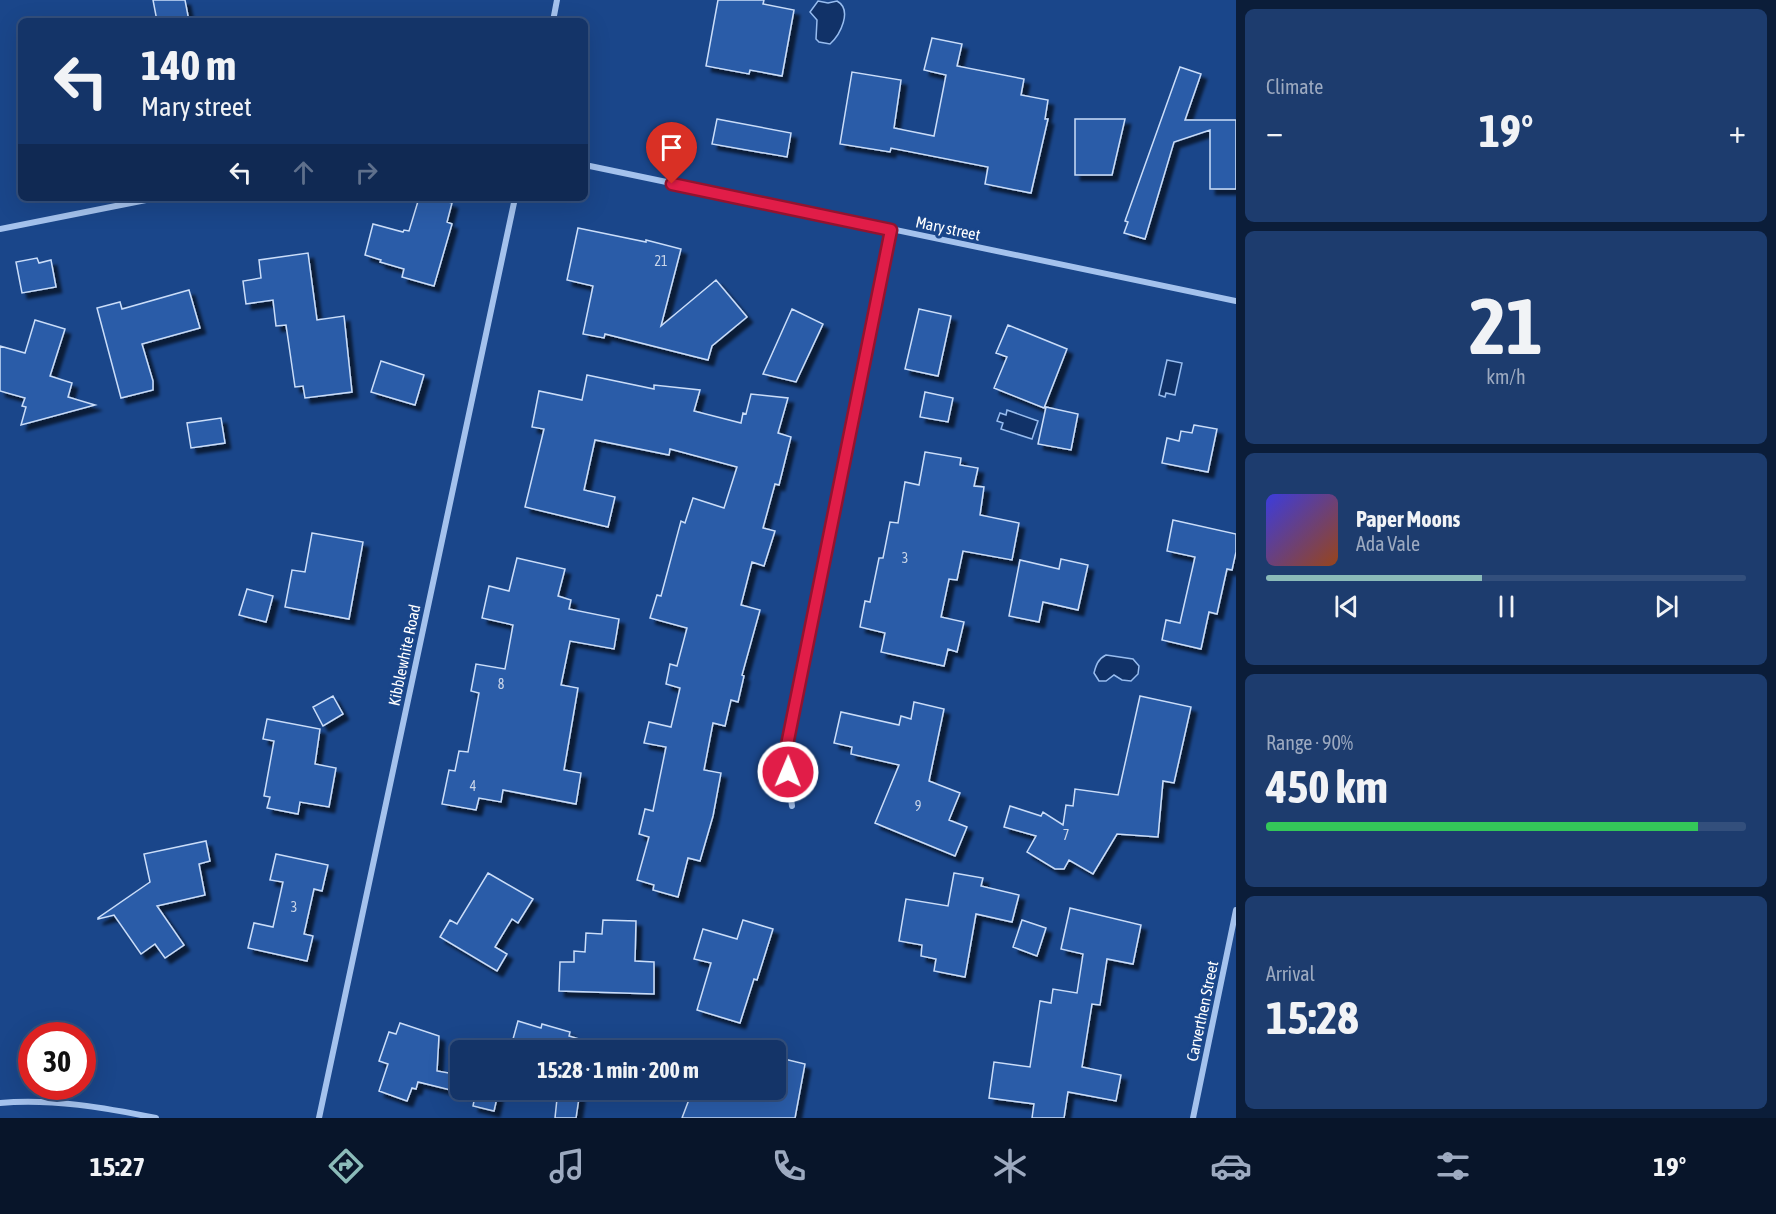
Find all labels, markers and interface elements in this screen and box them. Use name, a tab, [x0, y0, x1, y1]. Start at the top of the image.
text: 140 m	[141, 41, 236, 89]
icon: left	[42, 42, 120, 120]
text: Climate	[1266, 75, 1323, 98]
text: Mary street	[141, 91, 252, 122]
text: 19°	[1479, 105, 1533, 157]
text: −	[1266, 112, 1283, 150]
text: +	[1729, 112, 1746, 150]
pin	[646, 122, 697, 184]
icon: arrive	[655, 131, 688, 164]
icon: left	[224, 156, 257, 189]
icon: ahead	[287, 156, 320, 189]
icon: right	[350, 156, 383, 189]
street label: Mary street	[914, 212, 982, 245]
house number: 21	[654, 253, 668, 269]
text: 21	[1469, 281, 1543, 371]
text: km/h	[1486, 365, 1526, 388]
text: Paper Moons	[1356, 506, 1460, 532]
text: Ada Vale	[1356, 532, 1420, 555]
house number: 3	[902, 550, 908, 566]
icon: previous	[1330, 590, 1363, 623]
icon: pause	[1490, 590, 1523, 623]
icon: next	[1650, 590, 1683, 623]
street label: Kibblewhite Road	[384, 603, 424, 707]
house number: 8	[498, 676, 505, 692]
text: Range · 90%	[1266, 731, 1353, 754]
position arrow	[756, 740, 820, 804]
text: 450 km	[1266, 761, 1388, 813]
house number: 4	[470, 778, 477, 794]
house number: 9	[915, 798, 921, 814]
house number: 7	[1063, 827, 1069, 843]
house number: 3	[291, 899, 297, 915]
street label: Carverthen Street	[1183, 959, 1222, 1063]
text: Arrival	[1266, 962, 1315, 985]
text: 15:28	[1266, 992, 1359, 1044]
speed limit sign: 30	[18, 1022, 96, 1100]
text: 15:28 · 1 min · 200 m	[537, 1057, 699, 1083]
icon: directions	[325, 1145, 367, 1187]
icon: music	[546, 1145, 588, 1187]
icon: phone	[768, 1145, 810, 1187]
icon: climate	[989, 1145, 1031, 1187]
icon: car	[1210, 1145, 1252, 1187]
icon: filters	[1432, 1145, 1474, 1187]
text: 15:27	[90, 1151, 145, 1182]
text: 19°	[1653, 1151, 1686, 1182]

